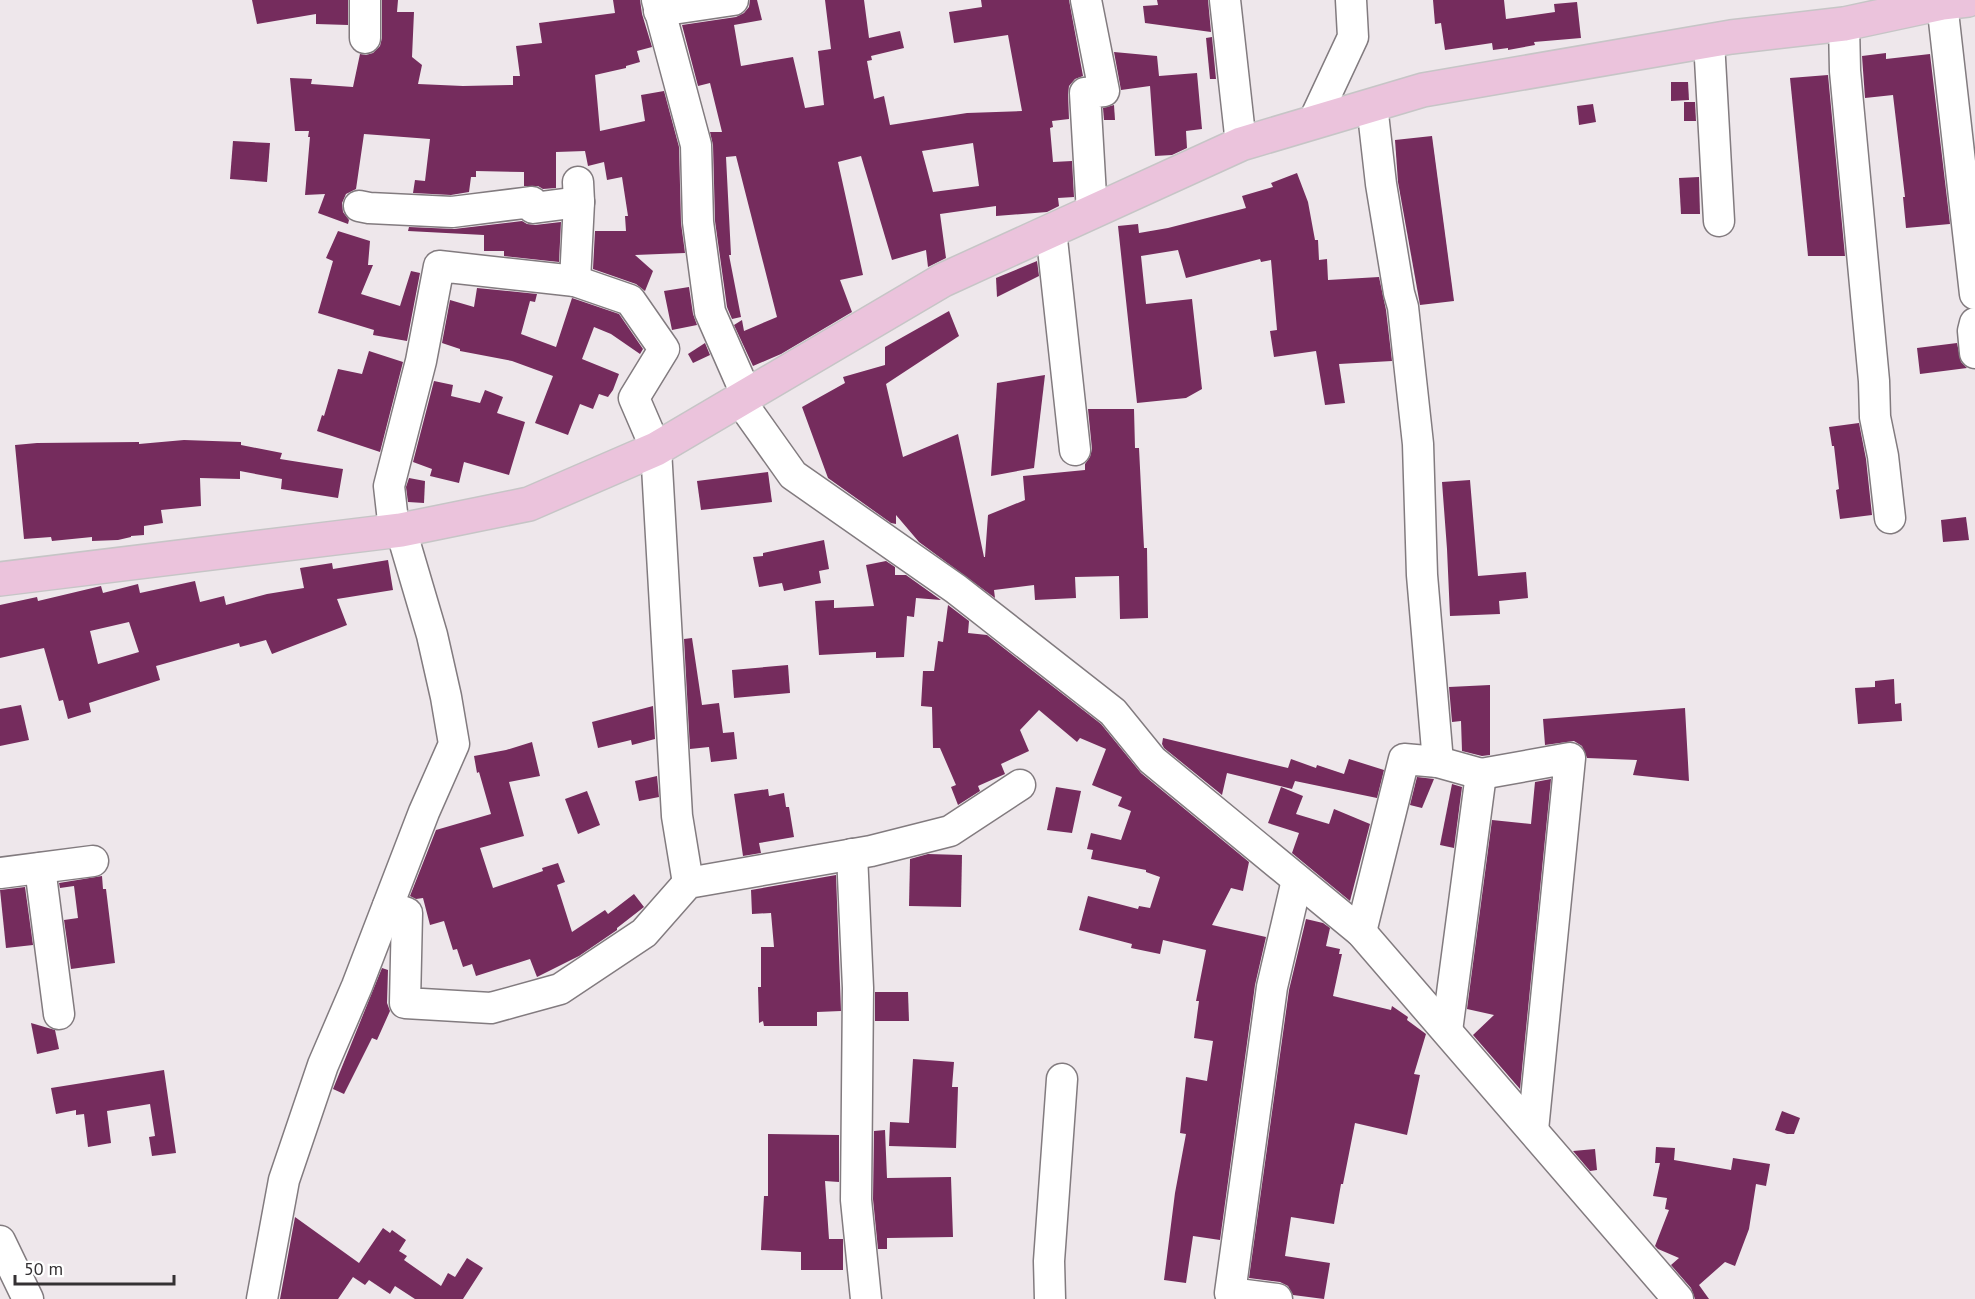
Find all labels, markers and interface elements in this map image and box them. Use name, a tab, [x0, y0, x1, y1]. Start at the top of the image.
scale bar	[15, 1248, 174, 1286]
text: 50 m	[24, 1257, 63, 1280]

